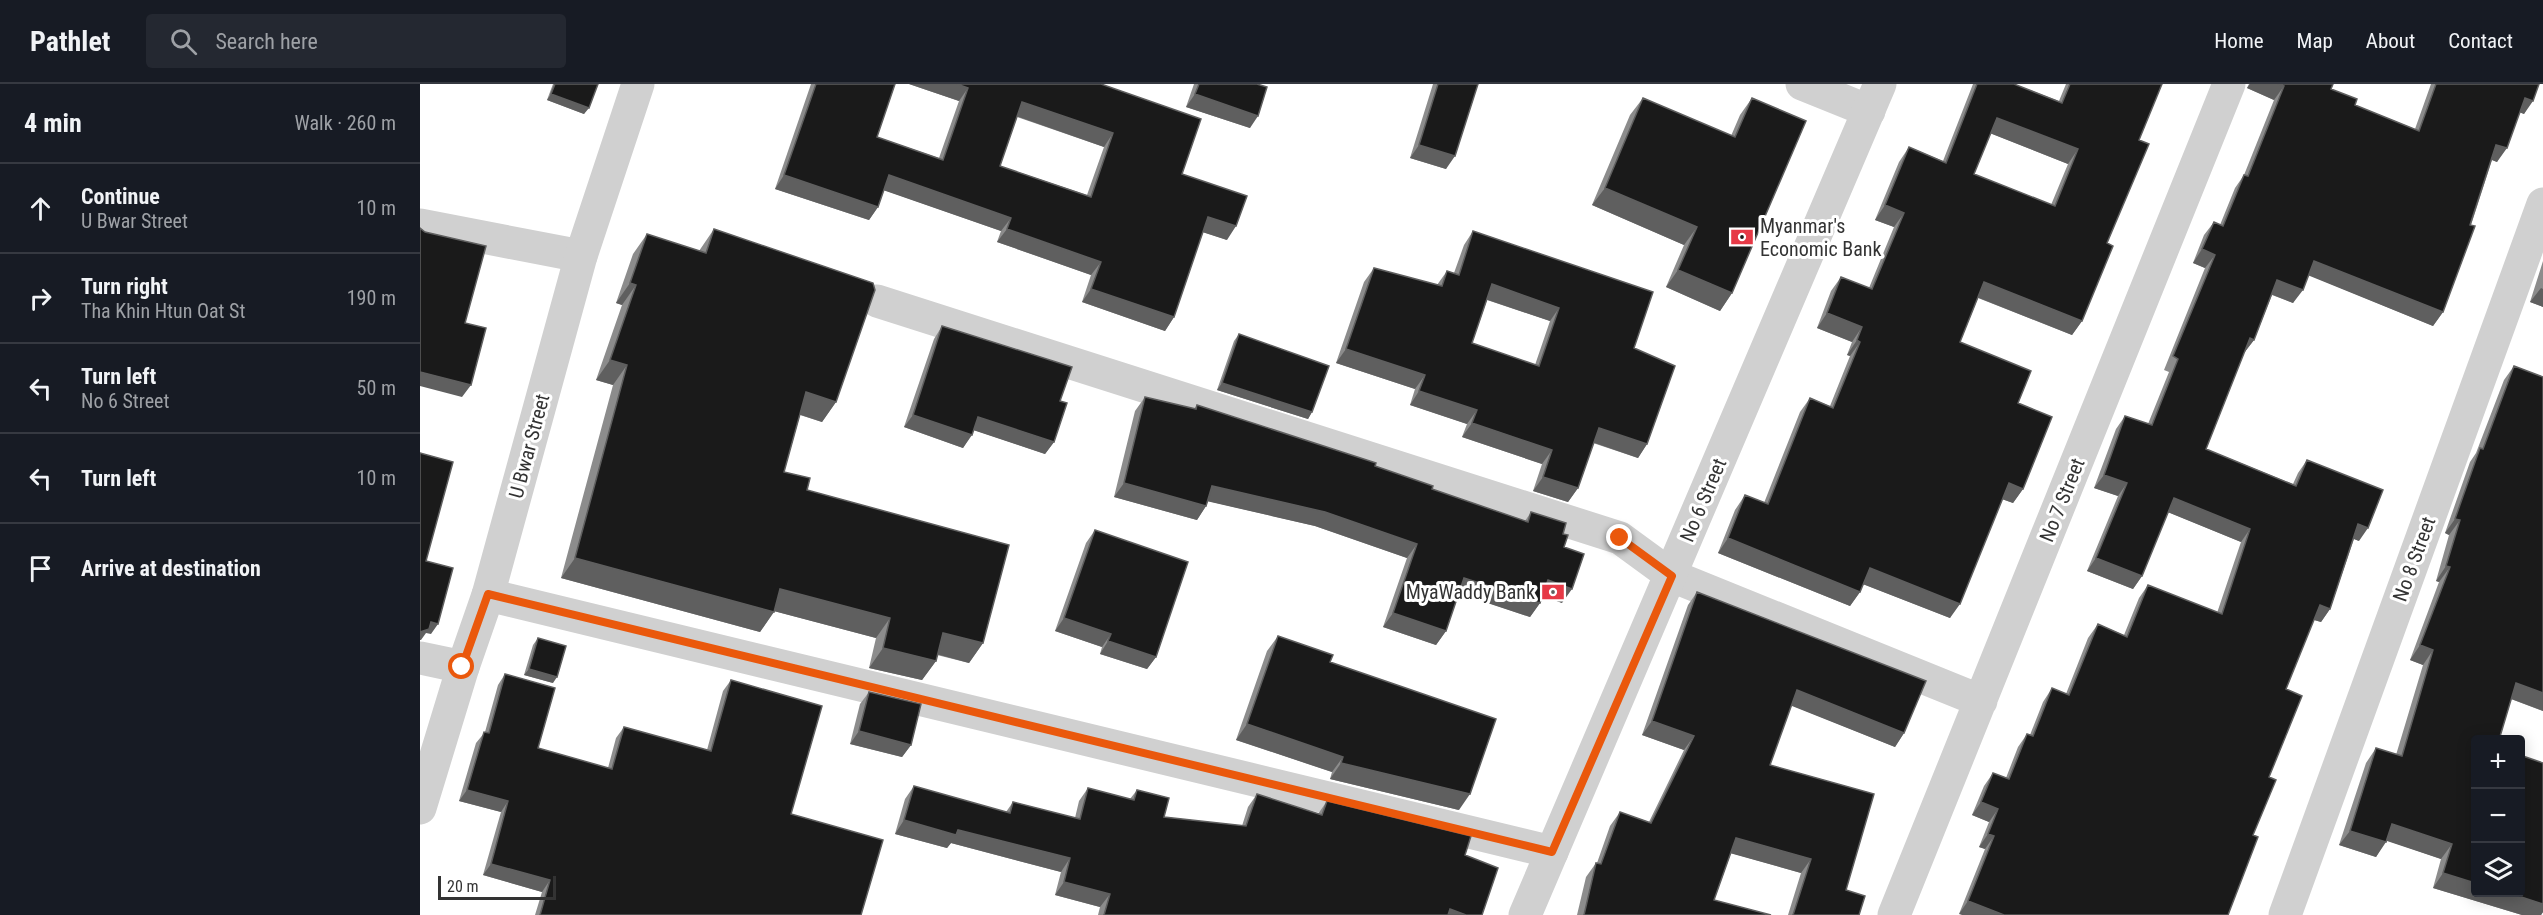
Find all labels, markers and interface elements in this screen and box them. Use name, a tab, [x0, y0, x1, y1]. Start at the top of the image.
search box	[146, 14, 566, 68]
text: Pathlet	[30, 25, 110, 58]
icon: search	[167, 25, 200, 58]
text: Search here	[215, 29, 318, 54]
text: Home	[2214, 29, 2264, 53]
text: Map	[2297, 29, 2333, 53]
text: About	[2366, 29, 2415, 53]
text: Contact	[2448, 29, 2513, 53]
text: 4 min	[24, 108, 82, 138]
text: Walk · 260 m	[295, 111, 396, 135]
text: Continue	[81, 184, 160, 209]
icon: ahead	[24, 192, 57, 225]
text: 10 m	[357, 196, 396, 220]
text: U Bwar Street	[81, 209, 188, 233]
place label: Myanmar's Economic Bank	[1760, 214, 1881, 261]
bank icon: Myanmar's Economic Bank	[1729, 224, 1755, 250]
text: Turn right	[81, 274, 168, 299]
icon: right	[24, 282, 57, 315]
text: 190 m	[347, 286, 396, 310]
text: Tha Khin Htun Oat St	[81, 299, 245, 323]
text: Turn left	[81, 364, 156, 389]
icon: left	[24, 372, 57, 405]
text: 50 m	[357, 376, 396, 400]
text: No 6 Street	[81, 389, 169, 413]
street label: U Bwar Street	[504, 391, 554, 501]
street label: No 7 Street	[2034, 454, 2090, 545]
street label: No 6 Street	[1675, 455, 1731, 545]
icon: left	[24, 462, 57, 495]
text: Turn left	[81, 466, 156, 491]
text: 10 m	[357, 466, 396, 490]
street label: No 8 Street	[2388, 513, 2440, 605]
route end	[1606, 524, 1632, 550]
icon: arrive	[24, 552, 57, 585]
text: Arrive at destination	[81, 556, 261, 581]
bank icon: MyaWaddy Bank	[1540, 579, 1566, 605]
place label: MyaWaddy Bank	[1406, 580, 1535, 604]
route start	[448, 653, 474, 679]
map controls	[2471, 735, 2525, 897]
button: +	[2471, 735, 2525, 789]
button: −	[2471, 789, 2525, 843]
button: layers	[2471, 843, 2525, 897]
scale bar	[438, 873, 556, 900]
text: 20 m	[447, 877, 479, 896]

